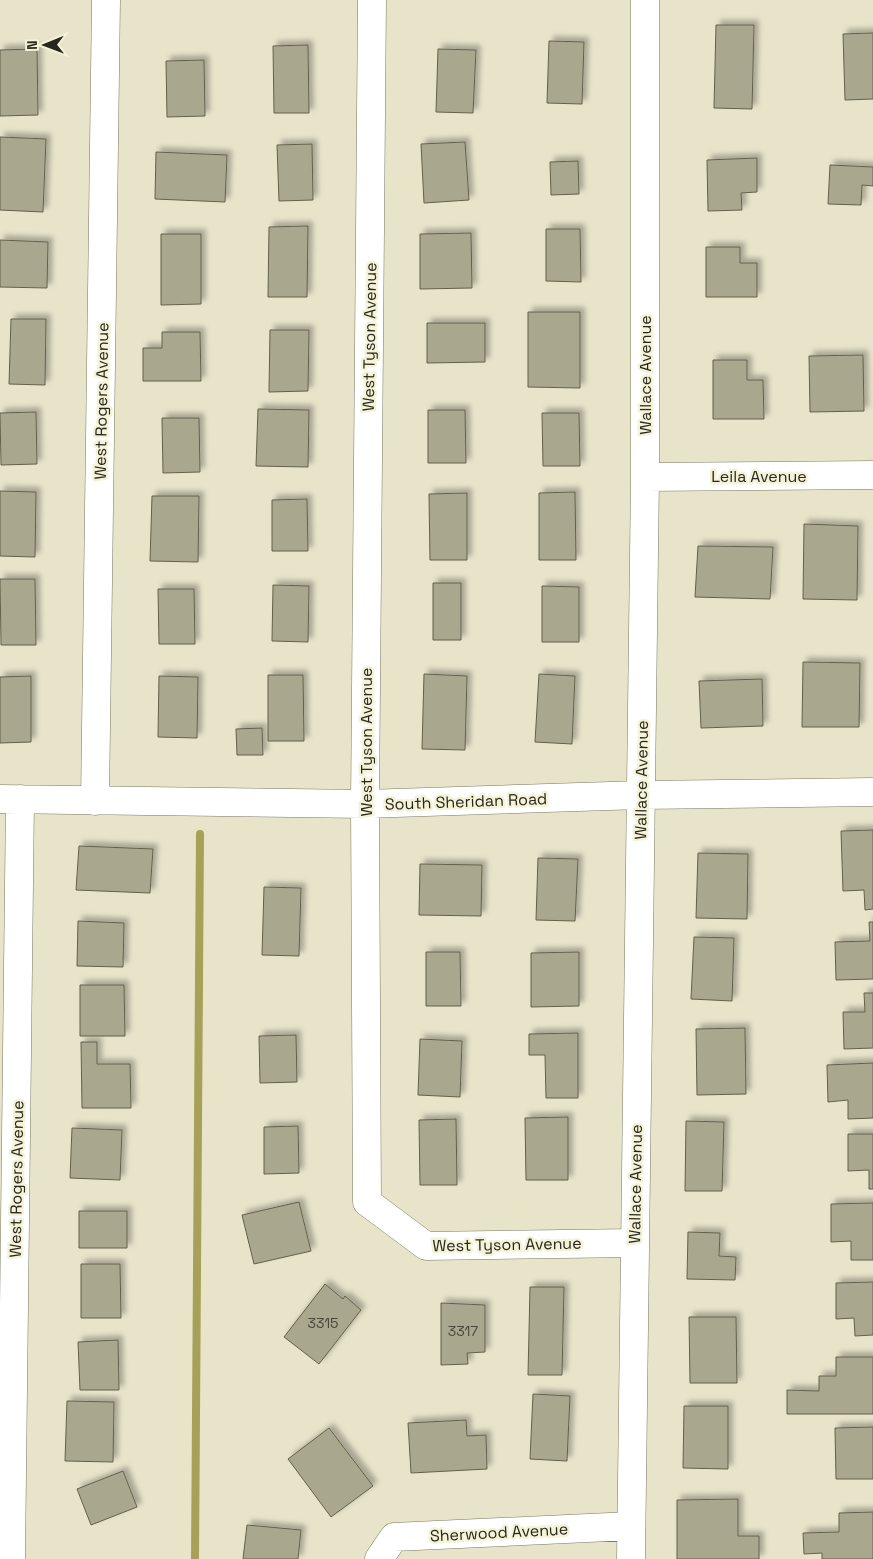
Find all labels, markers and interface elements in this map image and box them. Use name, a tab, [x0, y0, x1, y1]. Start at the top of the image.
north arrow	[20, 20, 70, 70]
text: N	[23, 40, 41, 50]
street label: West Tyson Avenue	[358, 262, 381, 412]
street label: Wallace Avenue	[635, 315, 656, 435]
street label: West Rogers Avenue	[90, 322, 113, 480]
street label: Leila Avenue	[711, 466, 807, 487]
street label: West Tyson Avenue	[356, 667, 377, 817]
street label: Wallace Avenue	[630, 720, 653, 840]
street label: South Sheridan Road	[384, 788, 548, 815]
street label: West Rogers Avenue	[5, 1100, 28, 1258]
street label: Wallace Avenue	[624, 1124, 647, 1244]
street label: West Tyson Avenue	[432, 1233, 582, 1256]
house number: 3315	[308, 1314, 338, 1332]
house number: 3317	[448, 1322, 478, 1340]
street label: Sherwood Avenue	[429, 1518, 569, 1547]

